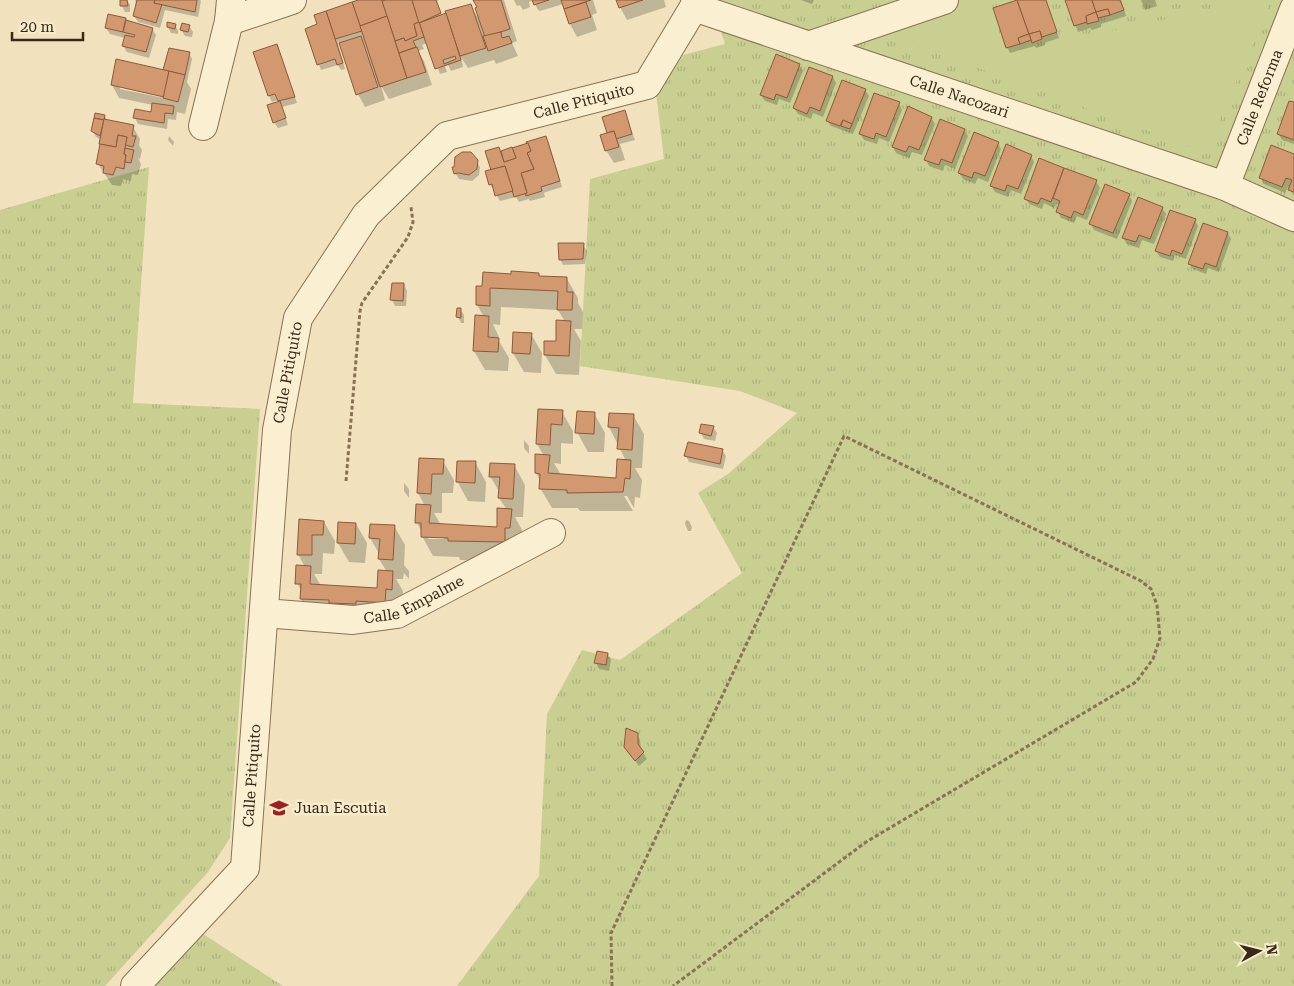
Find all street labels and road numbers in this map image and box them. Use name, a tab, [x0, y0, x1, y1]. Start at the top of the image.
street label: Calle Reforma	[1233, 47, 1286, 148]
street label: Calle Nacozari	[907, 71, 1012, 122]
street label: Calle Pitiquito	[531, 80, 636, 123]
street label: Calle Pitiquito	[269, 320, 306, 425]
street label: Calle Empalme	[362, 571, 467, 627]
street label: Calle Pitiquito	[239, 723, 265, 828]

